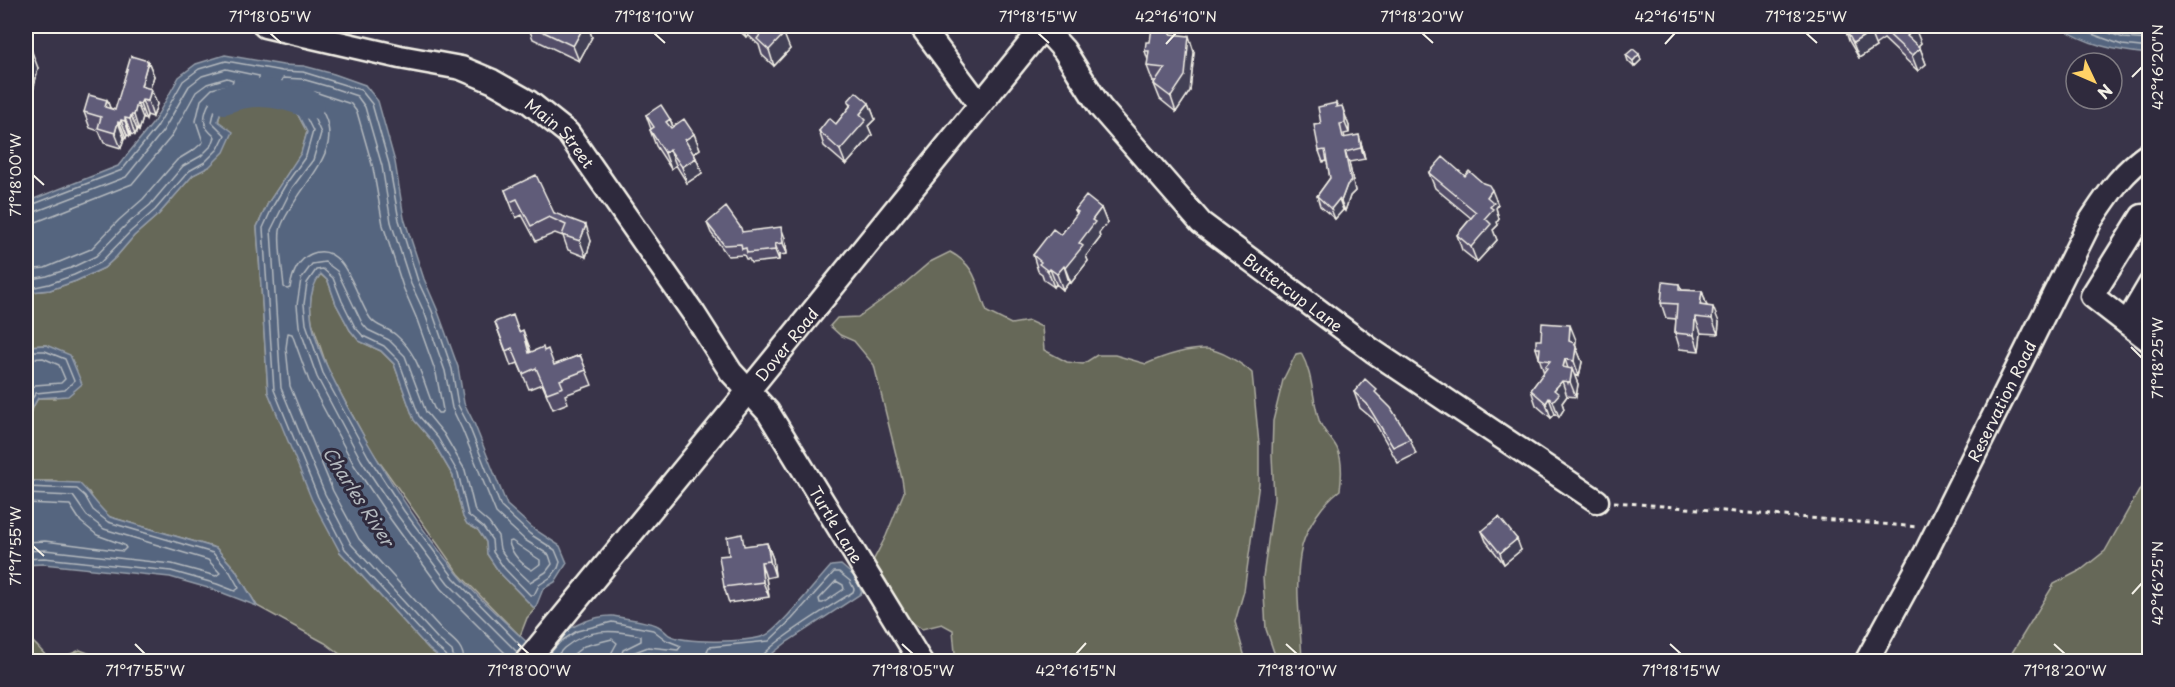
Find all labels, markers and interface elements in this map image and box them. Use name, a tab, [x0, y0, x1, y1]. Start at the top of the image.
text: 71°18'05"W	[229, 4, 312, 27]
text: 71°18'10"W	[614, 4, 694, 27]
text: 71°18'15"W	[999, 4, 1078, 27]
text: 42°16'10"N	[1135, 4, 1217, 27]
text: 71°18'20"W	[1380, 4, 1464, 27]
text: 42°16'15"N	[1634, 4, 1716, 27]
text: 71°18'25"W	[1765, 4, 1848, 27]
text: 42°16'20"N	[2145, 24, 2168, 110]
north arrow	[2064, 51, 2124, 111]
text: N	[2092, 79, 2119, 105]
street label: Main Street	[520, 92, 601, 173]
text: 71°18'00"W	[3, 133, 26, 217]
street label: Buttercup Lane	[1239, 247, 1349, 337]
street label: Dover Road	[749, 302, 824, 386]
text: 71°18'25"W	[2145, 316, 2168, 399]
street label: Reservation Road	[1961, 336, 2041, 466]
water label: Charles River	[317, 441, 403, 554]
street label: Turtle Lane	[804, 481, 870, 568]
text: 71°17'55"W	[3, 506, 26, 586]
text: 42°16'25"N	[2145, 541, 2168, 625]
text: 71°17'55"W	[105, 658, 185, 681]
text: 71°18'00"W	[487, 658, 571, 681]
text: 71°18'05"W	[872, 658, 955, 681]
text: 42°16'15"N	[1035, 658, 1117, 681]
text: 71°18'10"W	[1257, 658, 1337, 681]
text: 71°18'15"W	[1642, 658, 1721, 681]
text: 71°18'20"W	[2023, 658, 2107, 681]

